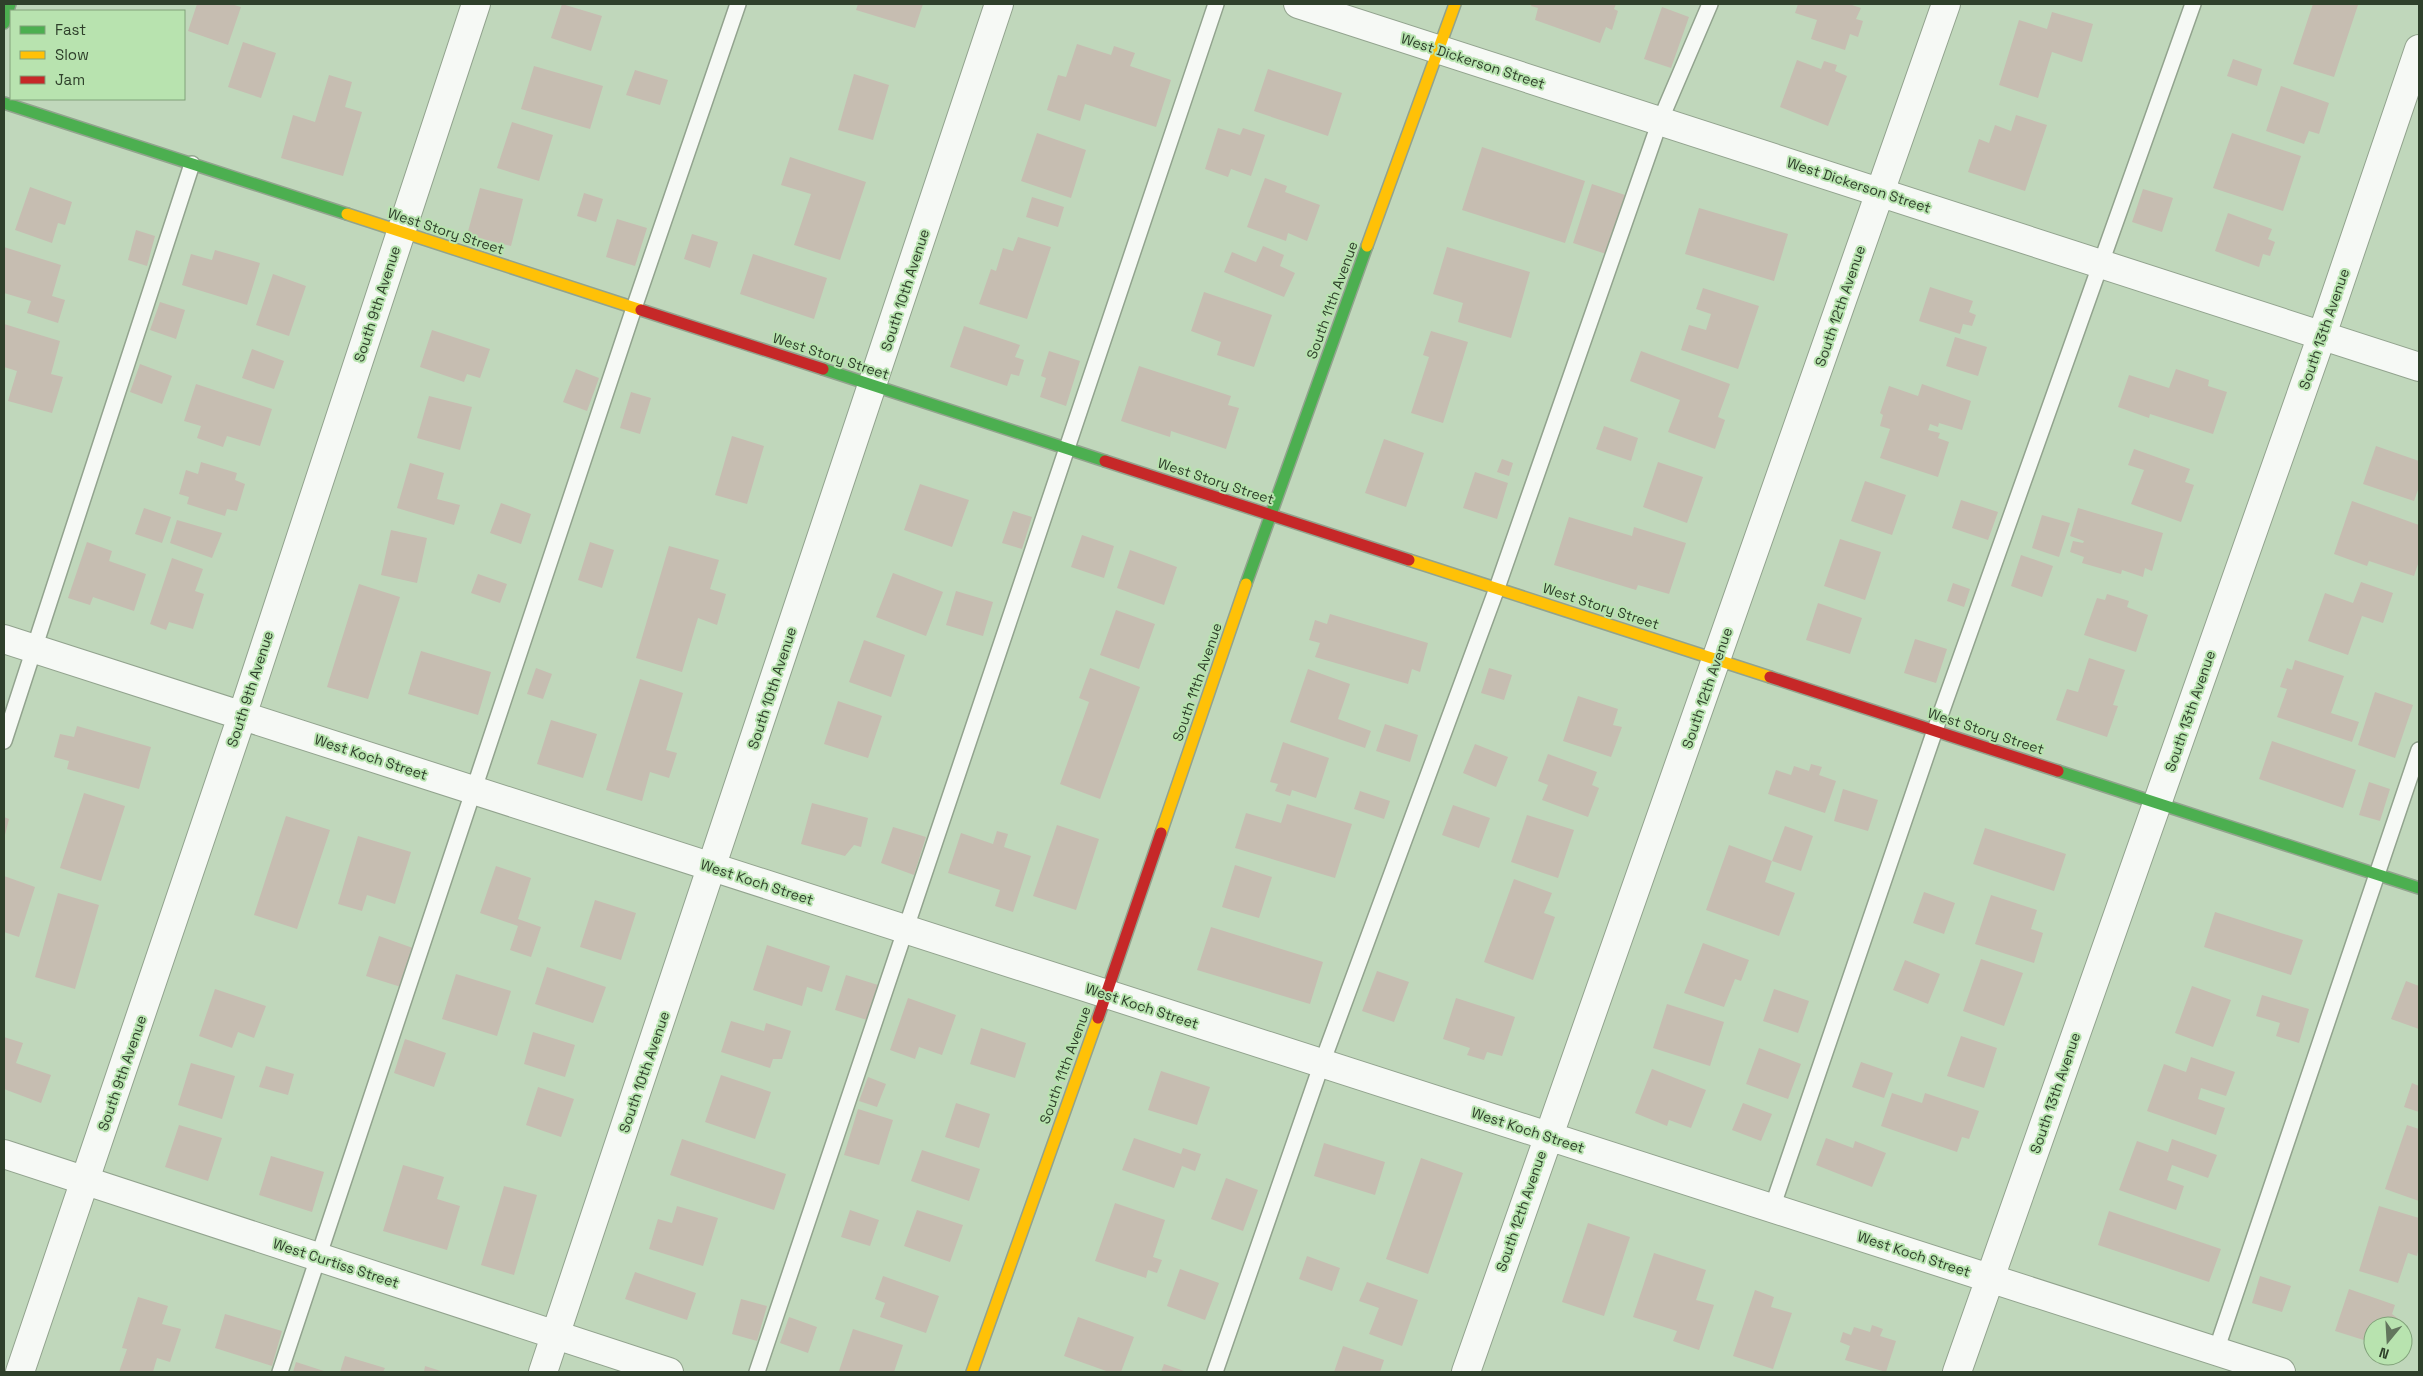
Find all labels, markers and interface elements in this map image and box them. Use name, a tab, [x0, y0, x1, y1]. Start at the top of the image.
legend	[10, 10, 185, 100]
text: Fast	[55, 20, 86, 39]
street label: West Dickerson Street	[1399, 29, 1547, 93]
text: Slow	[55, 45, 89, 64]
text: Jam	[55, 70, 85, 89]
street label: West Dickerson Street	[1785, 153, 1933, 217]
street label: West Story Street	[386, 204, 506, 258]
street label: South 10th Avenue	[877, 227, 933, 353]
street label: South 11th Avenue	[1302, 239, 1362, 361]
street label: South 12th Avenue	[1811, 243, 1869, 369]
street label: South 9th Avenue	[350, 244, 404, 364]
street label: South 13th Avenue	[2295, 266, 2353, 392]
street label: West Story Street	[771, 329, 891, 383]
street label: West Story Street	[1156, 454, 1276, 508]
street label: West Story Street	[1541, 579, 1661, 633]
street label: South 11th Avenue	[1168, 620, 1226, 744]
street label: South 10th Avenue	[744, 625, 800, 751]
street label: South 12th Avenue	[1678, 625, 1736, 751]
street label: South 9th Avenue	[223, 629, 277, 749]
street label: South 13th Avenue	[2161, 648, 2219, 774]
street label: West Story Street	[1926, 704, 2046, 758]
street label: West Koch Street	[312, 730, 430, 784]
street label: West Koch Street	[698, 855, 816, 909]
street label: West Koch Street	[1083, 979, 1201, 1033]
street label: South 11th Avenue	[1035, 1004, 1095, 1126]
street label: South 10th Avenue	[615, 1009, 673, 1135]
street label: South 9th Avenue	[94, 1013, 150, 1133]
street label: South 13th Avenue	[2026, 1030, 2084, 1156]
street label: West Koch Street	[1469, 1103, 1587, 1157]
street label: South 12th Avenue	[1492, 1148, 1550, 1274]
street label: West Koch Street	[1855, 1227, 1973, 1281]
street label: West Curtiss Street	[271, 1234, 401, 1292]
north arrow	[2363, 1316, 2413, 1366]
text: N	[2377, 1343, 2391, 1363]

